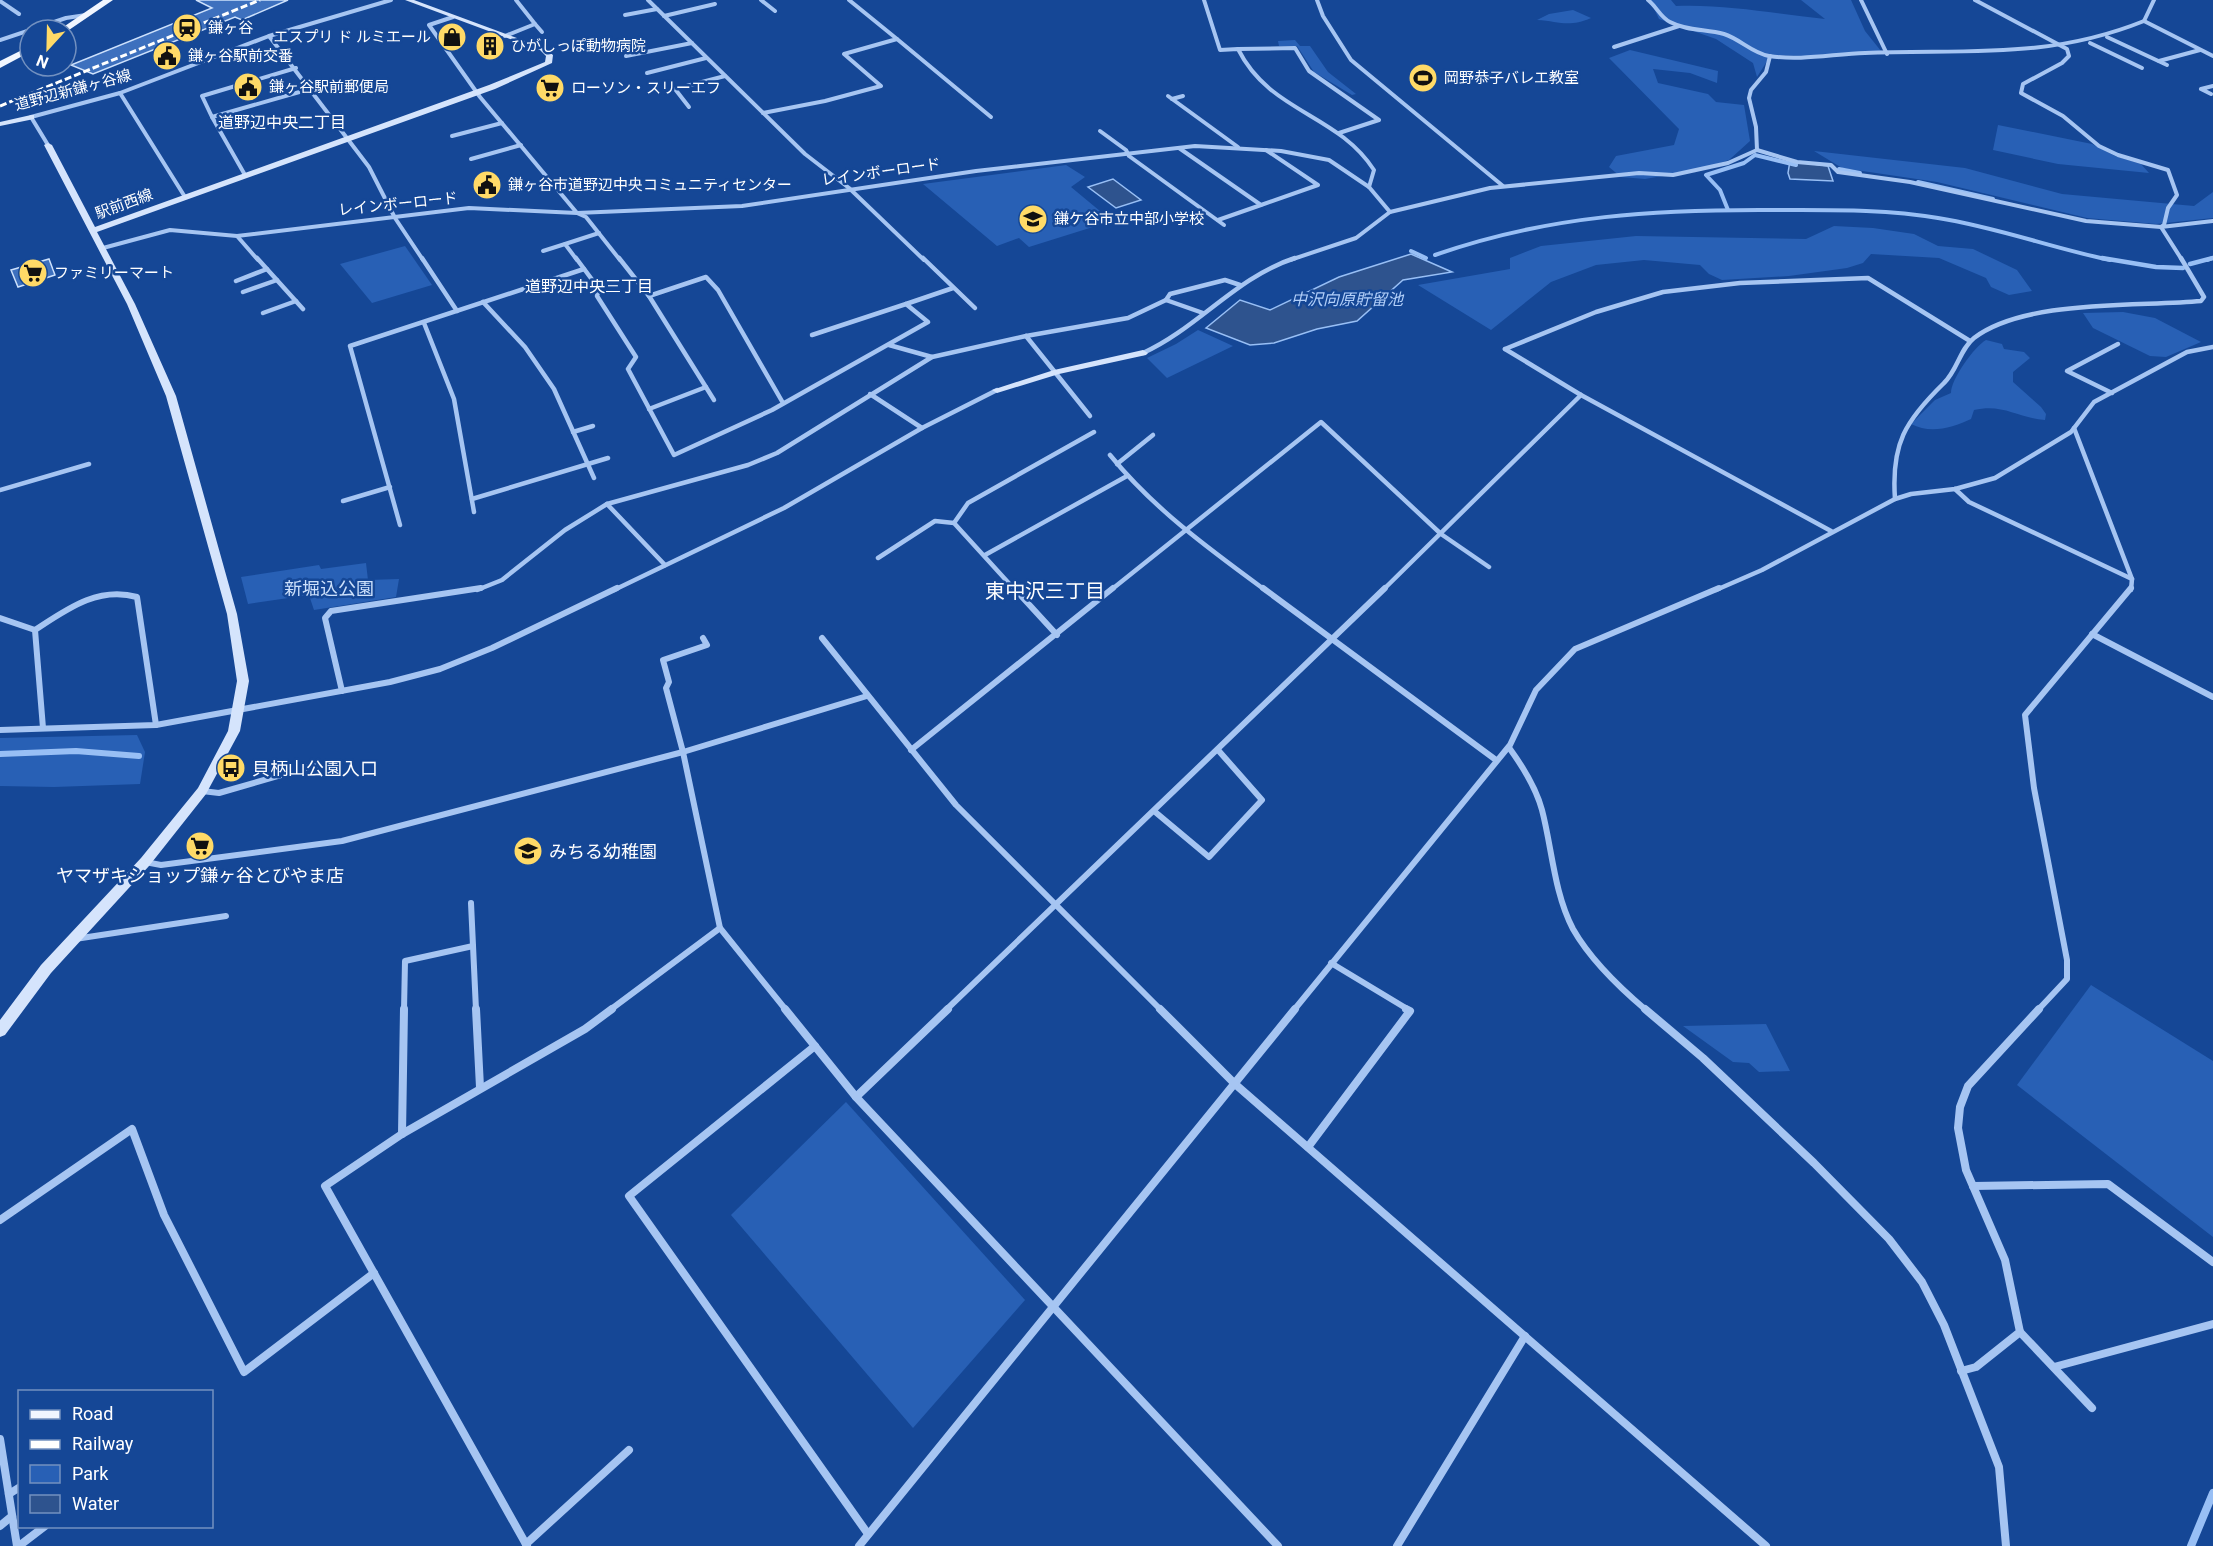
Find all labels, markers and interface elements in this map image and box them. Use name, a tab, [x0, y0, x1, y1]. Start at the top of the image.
station icon: 鎌ヶ谷	[171, 12, 203, 44]
north arrow	[18, 18, 78, 78]
place label: 鎌ヶ谷	[208, 19, 253, 37]
shop icon: エスプリ ド ルミエール	[436, 21, 468, 53]
place label: エスプリ ド ルミエール	[274, 28, 431, 46]
building icon: ひがしっぽ動物病院	[474, 30, 506, 62]
place label: ひがしっぽ動物病院	[511, 37, 646, 55]
public building icon: 鎌ヶ谷駅前交番	[151, 40, 183, 72]
place label: 鎌ヶ谷駅前交番	[188, 47, 293, 65]
text: N	[34, 51, 51, 72]
sports icon: 岡野恭子バレエ教室	[1407, 62, 1439, 94]
street label: 道野辺新鎌ヶ谷線	[13, 66, 133, 114]
place label: 岡野恭子バレエ教室	[1444, 69, 1579, 87]
public building icon: 鎌ヶ谷駅前郵便局	[232, 71, 264, 103]
supermarket icon: ローソン・スリーエフ	[534, 72, 566, 104]
place label: 鎌ヶ谷駅前郵便局	[269, 78, 389, 96]
place label: ローソン・スリーエフ	[571, 79, 721, 97]
district label: 道野辺中央二丁目	[218, 113, 346, 132]
street label: レインボーロード	[820, 155, 942, 189]
public building icon: 鎌ヶ谷市道野辺中央コミュニティセンター	[471, 169, 503, 201]
place label: 鎌ヶ谷市道野辺中央コミュニティセンター	[508, 176, 792, 194]
street label: 駅前西線	[93, 185, 155, 223]
street label: レインボーロード	[337, 189, 459, 219]
school or university icon: 鎌ケ谷市立中部小学校	[1017, 203, 1049, 235]
place label: 鎌ケ谷市立中部小学校	[1054, 210, 1204, 228]
supermarket icon: ファミリーマート	[17, 257, 49, 289]
place label: ファミリーマート	[54, 264, 174, 282]
district label: 道野辺中央三丁目	[525, 277, 653, 296]
water label: 中沢向原貯留池	[1291, 290, 1405, 309]
park label: 新堀込公園	[284, 578, 374, 599]
district label: 東中沢三丁目	[985, 579, 1105, 603]
bus stop icon: 貝柄山公園入口	[215, 752, 247, 784]
place label: 貝柄山公園入口	[252, 758, 378, 779]
supermarket icon: ヤマザキショップ鎌ヶ谷とびやま店	[184, 830, 216, 862]
school or university icon: みちる幼稚園	[512, 835, 544, 867]
place label: みちる幼稚園	[549, 841, 657, 862]
place label: ヤマザキショップ鎌ヶ谷とびやま店	[56, 865, 344, 886]
legend	[18, 1390, 213, 1528]
text: Road	[72, 1403, 113, 1424]
text: Railway	[72, 1433, 134, 1454]
text: Park	[72, 1463, 109, 1484]
text: Water	[72, 1493, 119, 1514]

